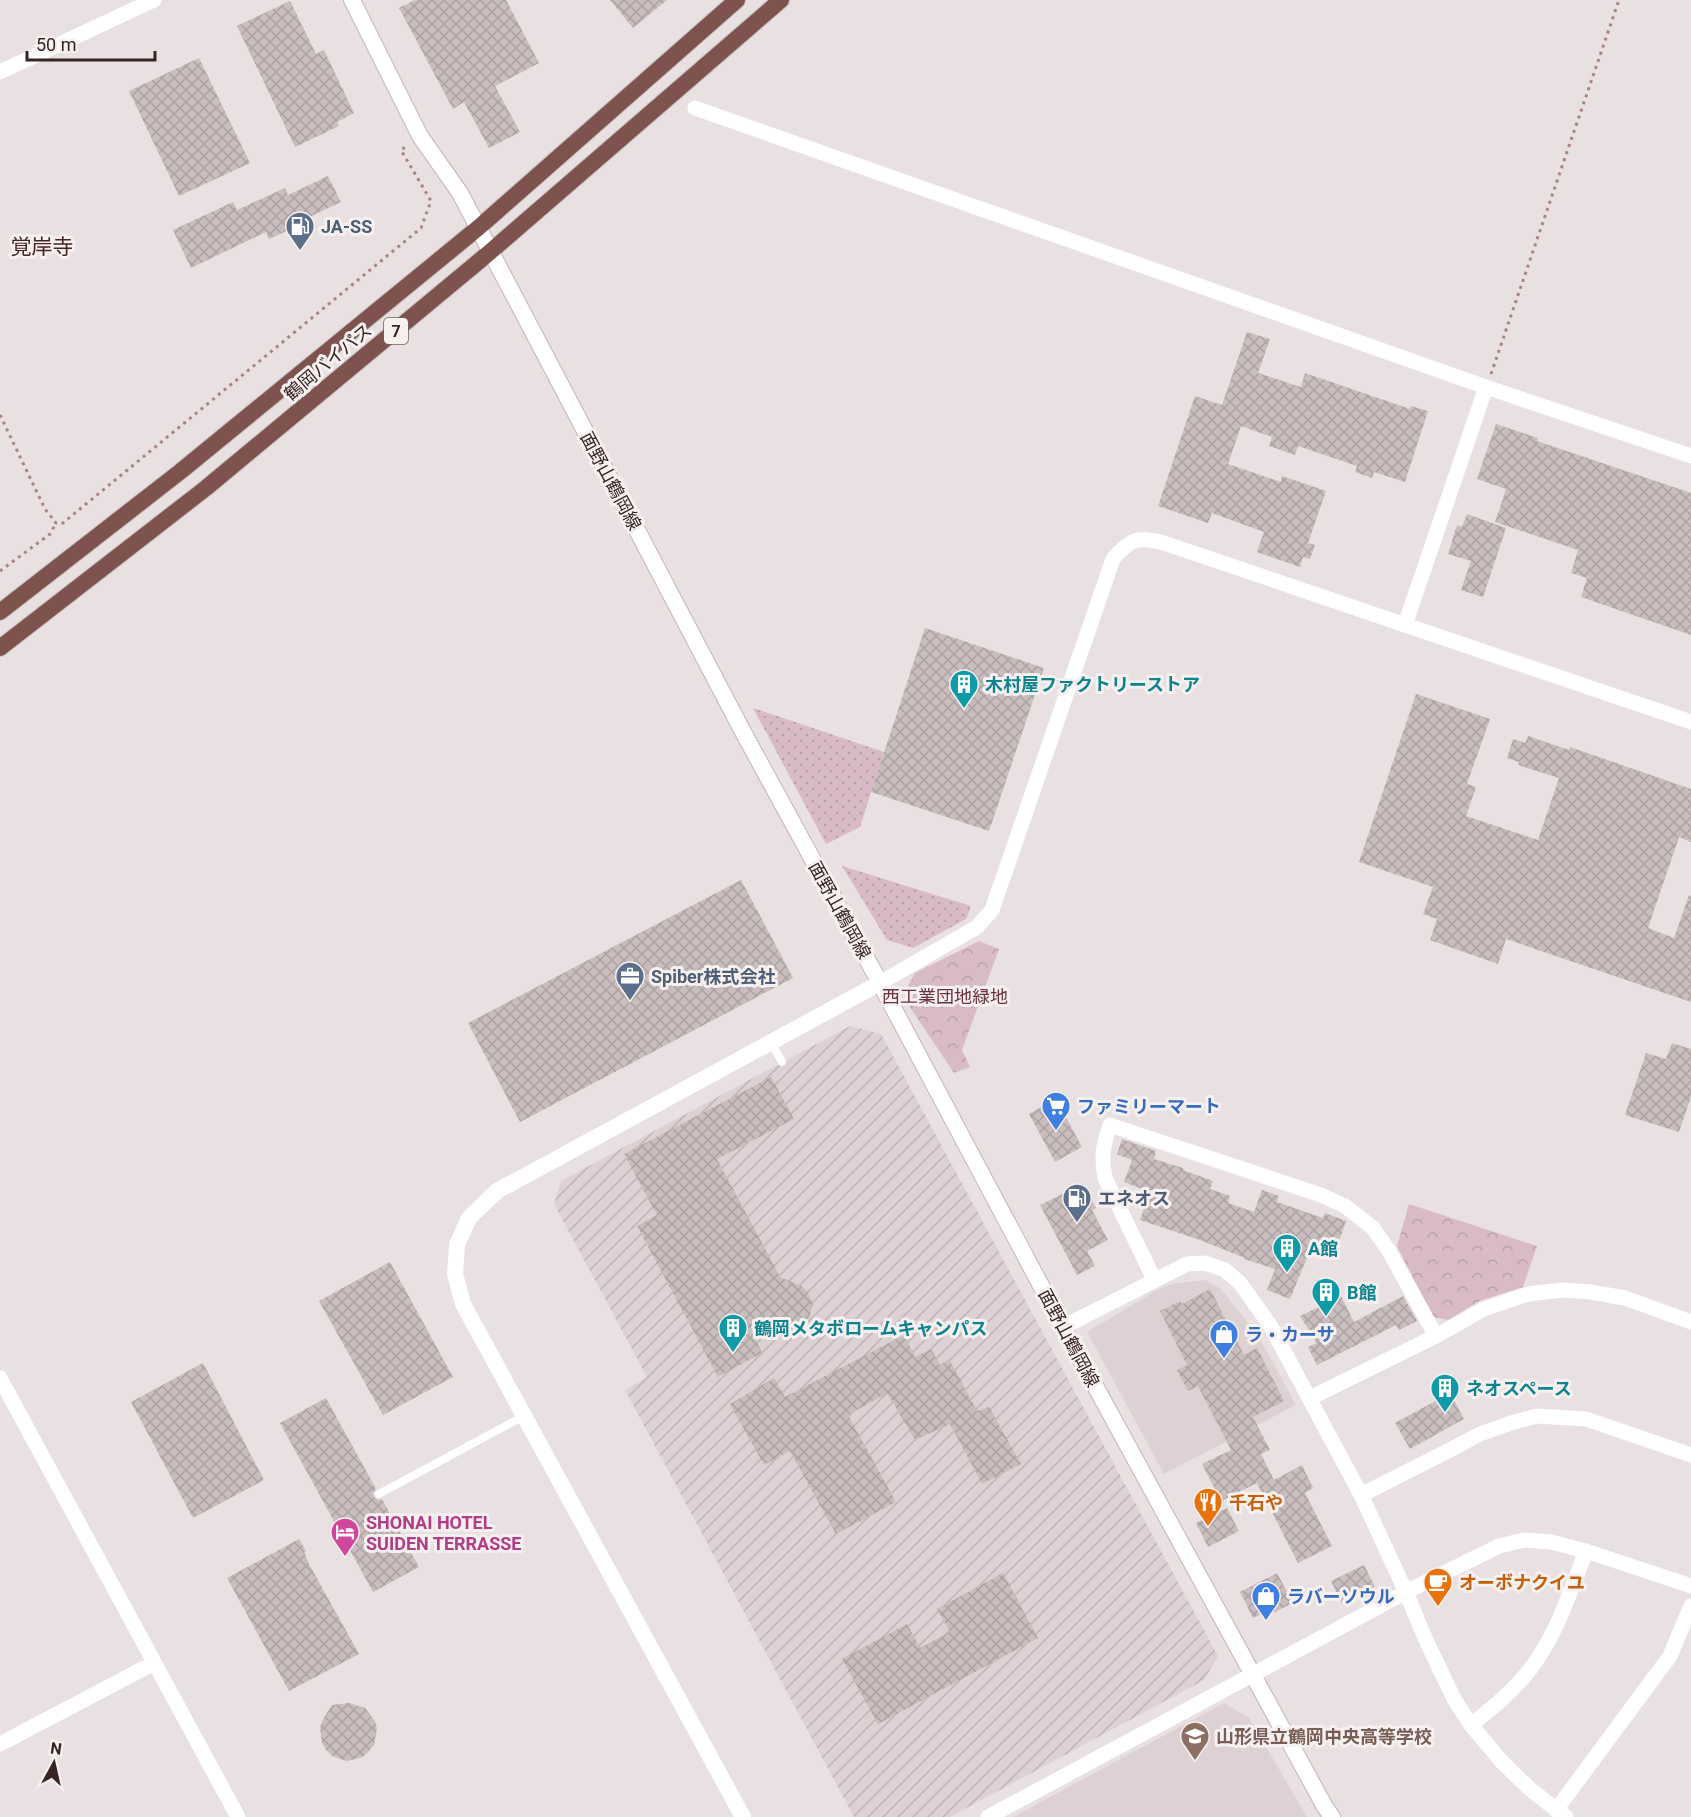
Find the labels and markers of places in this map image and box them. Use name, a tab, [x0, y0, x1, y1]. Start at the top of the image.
fuel station icon: JA-SS	[284, 210, 316, 252]
place label: JA-SS	[321, 216, 372, 237]
building icon: 木村屋ファクトリーストア	[948, 668, 980, 710]
place label: 木村屋ファクトリーストア	[985, 674, 1200, 695]
office icon: Spiber株式会社	[614, 960, 646, 1002]
place label: Spiber株式会社	[651, 966, 775, 987]
supermarket icon: ファミリーマート	[1040, 1090, 1072, 1132]
place label: ファミリーマート	[1077, 1096, 1221, 1117]
fuel station icon: エネオス	[1061, 1182, 1093, 1224]
place label: エネオス	[1098, 1188, 1170, 1209]
building icon: A館	[1271, 1232, 1303, 1274]
place label: A館	[1308, 1238, 1338, 1259]
building icon: B館	[1310, 1276, 1342, 1318]
place label: B館	[1347, 1282, 1377, 1303]
building icon: 鶴岡メタボロームキャンパス	[717, 1312, 749, 1354]
place label: 鶴岡メタボロームキャンパス	[754, 1318, 987, 1339]
shop icon: ラ・カーサ	[1208, 1318, 1240, 1360]
place label: ラ・カーサ	[1245, 1324, 1335, 1345]
building icon: ネオスペース	[1429, 1372, 1461, 1414]
place label: ネオスペース	[1466, 1378, 1572, 1399]
restaurant icon: 千石や	[1192, 1486, 1224, 1528]
place label: 千石や	[1229, 1492, 1283, 1513]
place label: SHONAI HOTEL SUIDEN TERRASSE	[366, 1512, 521, 1554]
hotel icon: SHONAI HOTEL SUIDEN TERRASSE	[329, 1516, 361, 1558]
cafe icon: オーボナクイユ	[1422, 1566, 1454, 1608]
place label: オーボナクイユ	[1459, 1572, 1585, 1593]
shop icon: ラバーソウル	[1250, 1580, 1282, 1622]
place label: ラバーソウル	[1287, 1586, 1395, 1607]
school or university icon: 山形県立鶴岡中央高等学校	[1179, 1720, 1211, 1762]
place label: 山形県立鶴岡中央高等学校	[1216, 1726, 1432, 1747]

